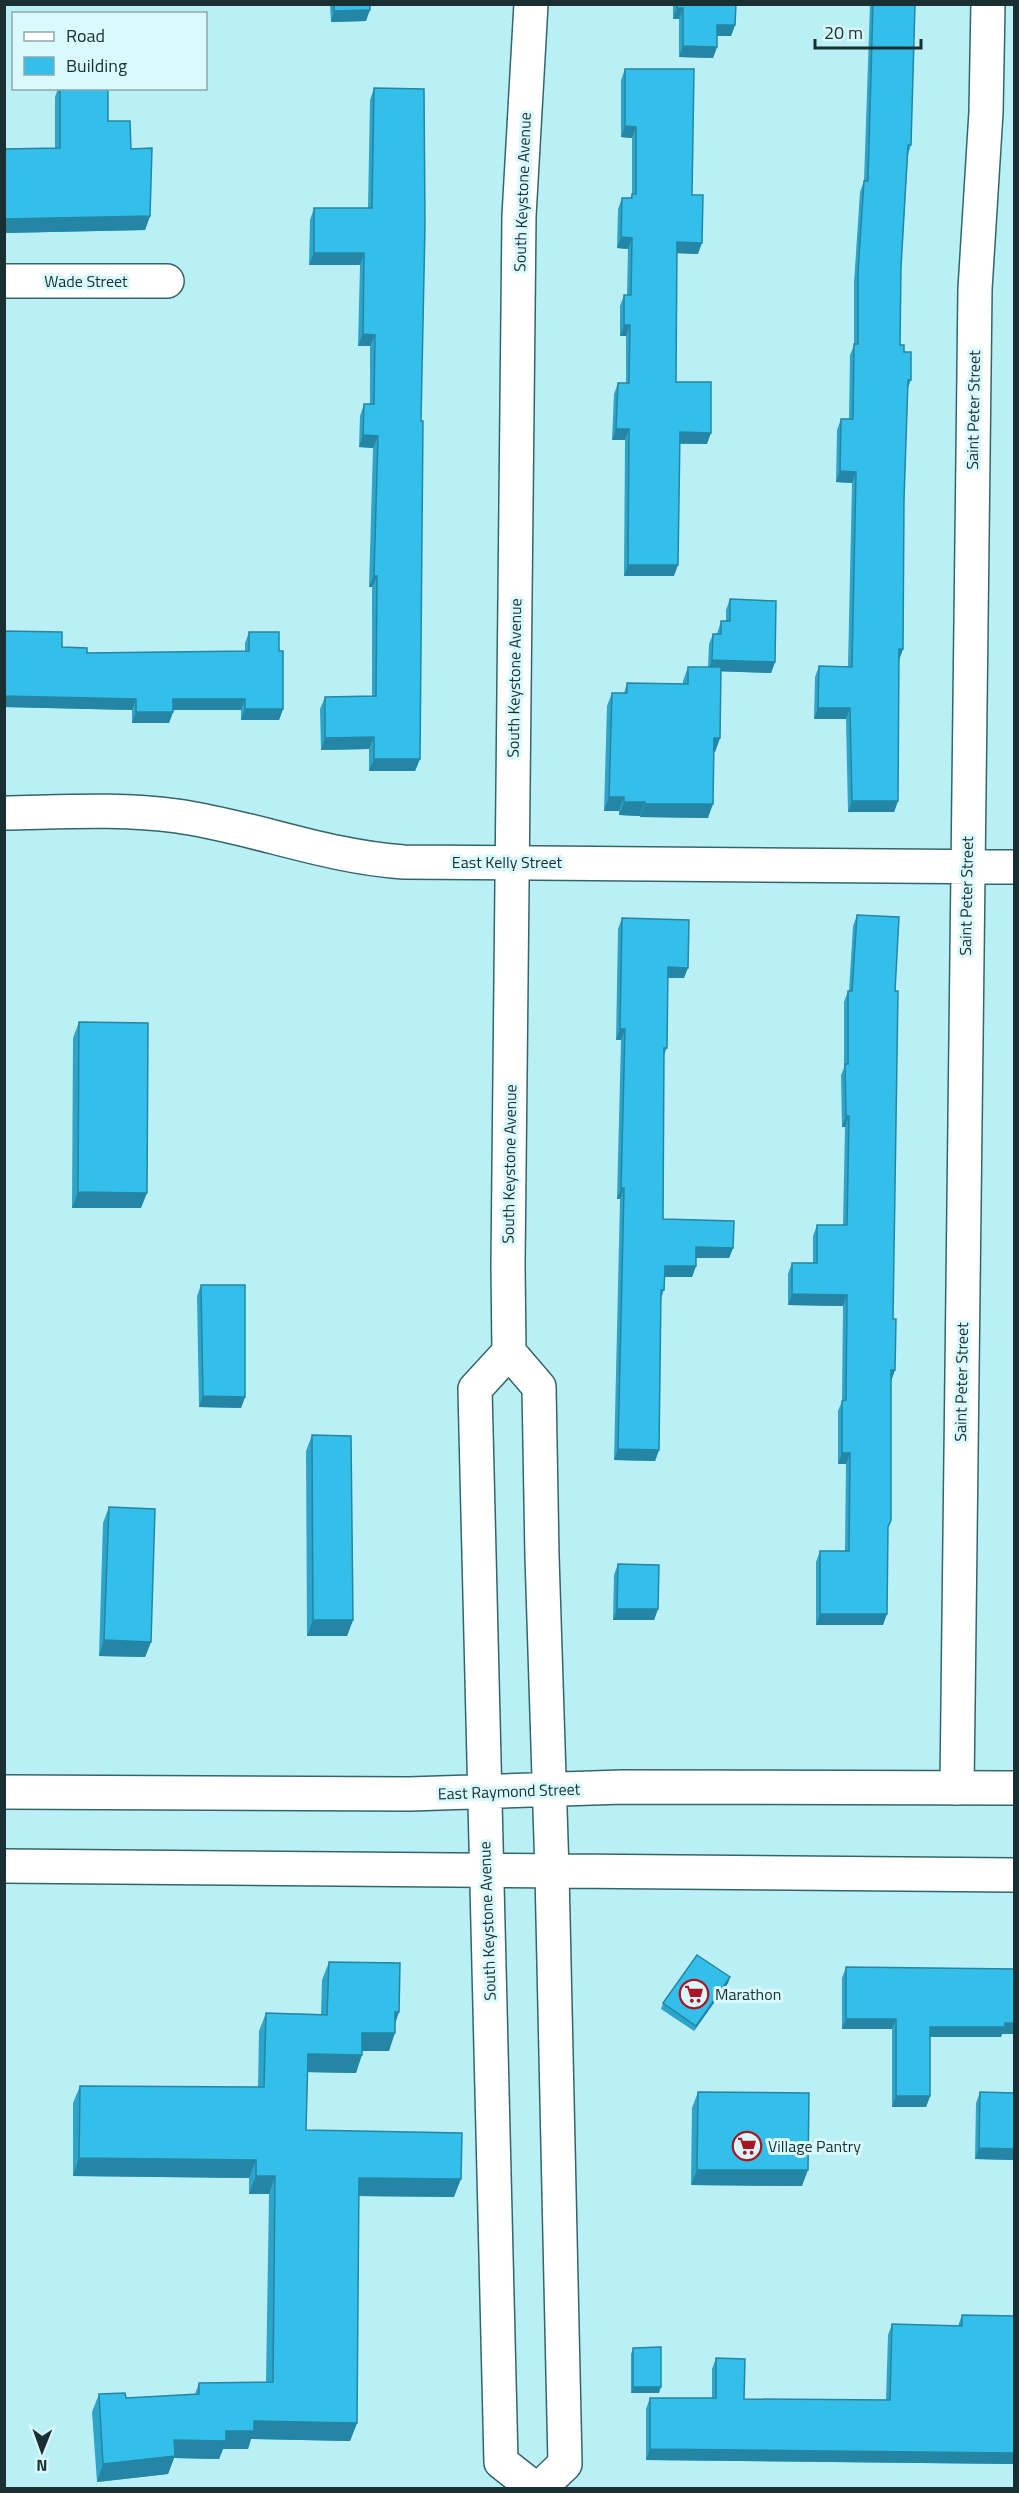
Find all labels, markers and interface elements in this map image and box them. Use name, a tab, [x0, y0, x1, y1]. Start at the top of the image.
legend	[12, 12, 207, 90]
scale bar	[815, 12, 922, 50]
text: 20 m	[824, 19, 863, 46]
text: Road	[66, 22, 105, 49]
text: Building	[66, 52, 127, 79]
street label: South Keystone Avenue	[507, 112, 537, 272]
street label: Wade Street	[44, 269, 128, 293]
street label: Saint Peter Street	[960, 350, 986, 470]
street label: South Keystone Avenue	[501, 598, 527, 758]
street label: Saint Peter Street	[953, 836, 979, 956]
street label: East Kelly Street	[452, 850, 563, 874]
street label: South Keystone Avenue	[496, 1084, 522, 1244]
street label: Saint Peter Street	[948, 1322, 974, 1442]
street label: East Raymond Street	[437, 1777, 581, 1805]
street label: South Keystone Avenue	[472, 1841, 502, 2001]
supermarket icon: Marathon	[678, 1978, 710, 2010]
place label: Marathon	[715, 1982, 781, 2006]
supermarket icon: Village Pantry	[731, 2130, 763, 2162]
place label: Village Pantry	[768, 2134, 861, 2158]
north arrow	[12, 2421, 72, 2481]
text: N	[36, 2454, 47, 2478]

